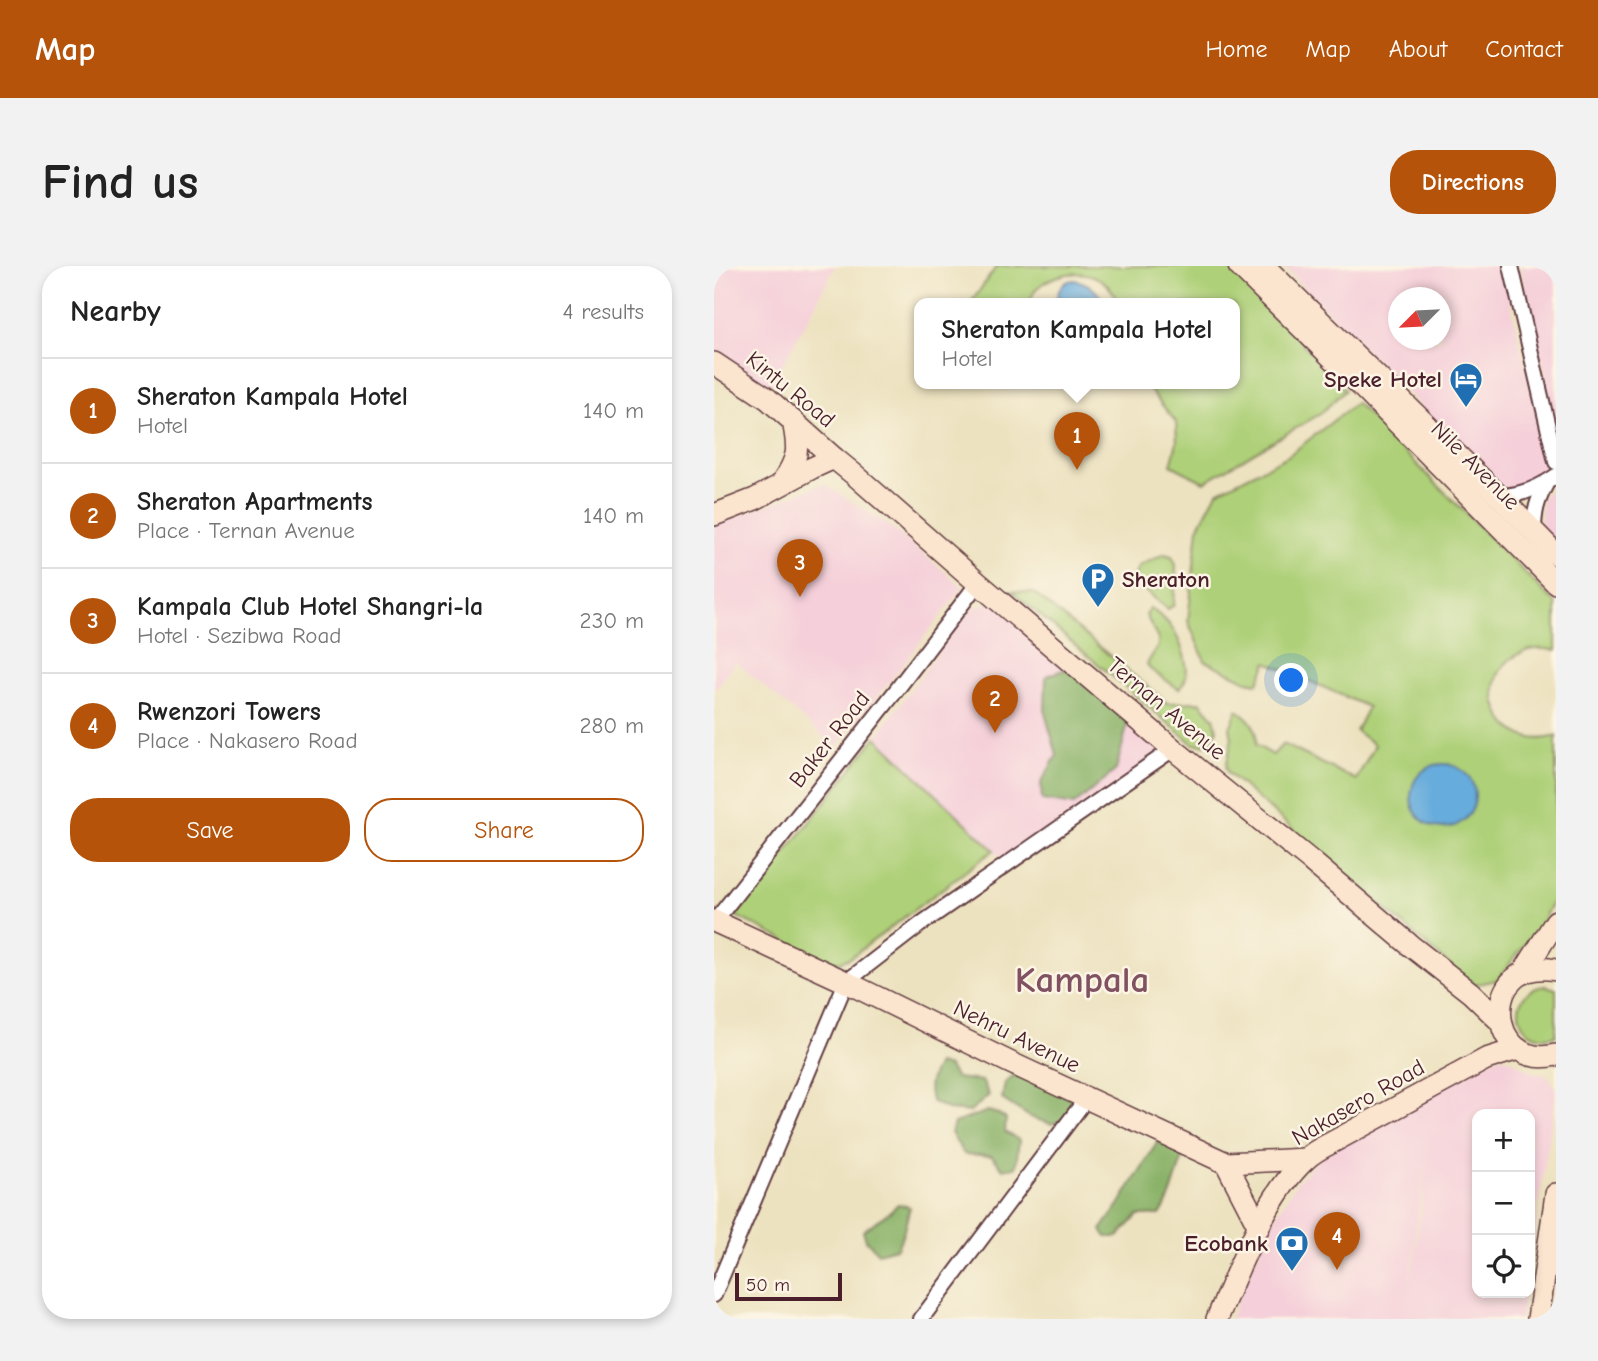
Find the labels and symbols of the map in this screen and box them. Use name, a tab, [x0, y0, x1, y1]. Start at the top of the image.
north arrow	[1388, 287, 1451, 350]
street label: Kintu Road	[741, 345, 841, 433]
hotel icon: Speke Hotel	[1447, 360, 1485, 409]
place label: Speke Hotel	[1324, 366, 1442, 393]
pin: 1	[1054, 412, 1100, 470]
street label: Nile Avenue	[1426, 415, 1526, 515]
pin: 3	[777, 539, 823, 597]
parking icon: Sheraton	[1079, 560, 1117, 609]
place label: Sheraton	[1122, 566, 1210, 593]
street label: Ternan Avenue	[1102, 651, 1231, 766]
your location	[1274, 663, 1308, 697]
pin: 2	[972, 675, 1018, 733]
street label: Baker Road	[783, 686, 875, 793]
district label: Kampala	[1015, 959, 1149, 1001]
street label: Nehru Avenue	[949, 994, 1085, 1079]
street label: Nakasero Road	[1287, 1054, 1429, 1151]
pin: 4	[1314, 1212, 1360, 1270]
bank icon: Ecobank	[1273, 1224, 1311, 1273]
place label: Ecobank	[1184, 1230, 1268, 1257]
scale bar	[735, 1270, 842, 1302]

